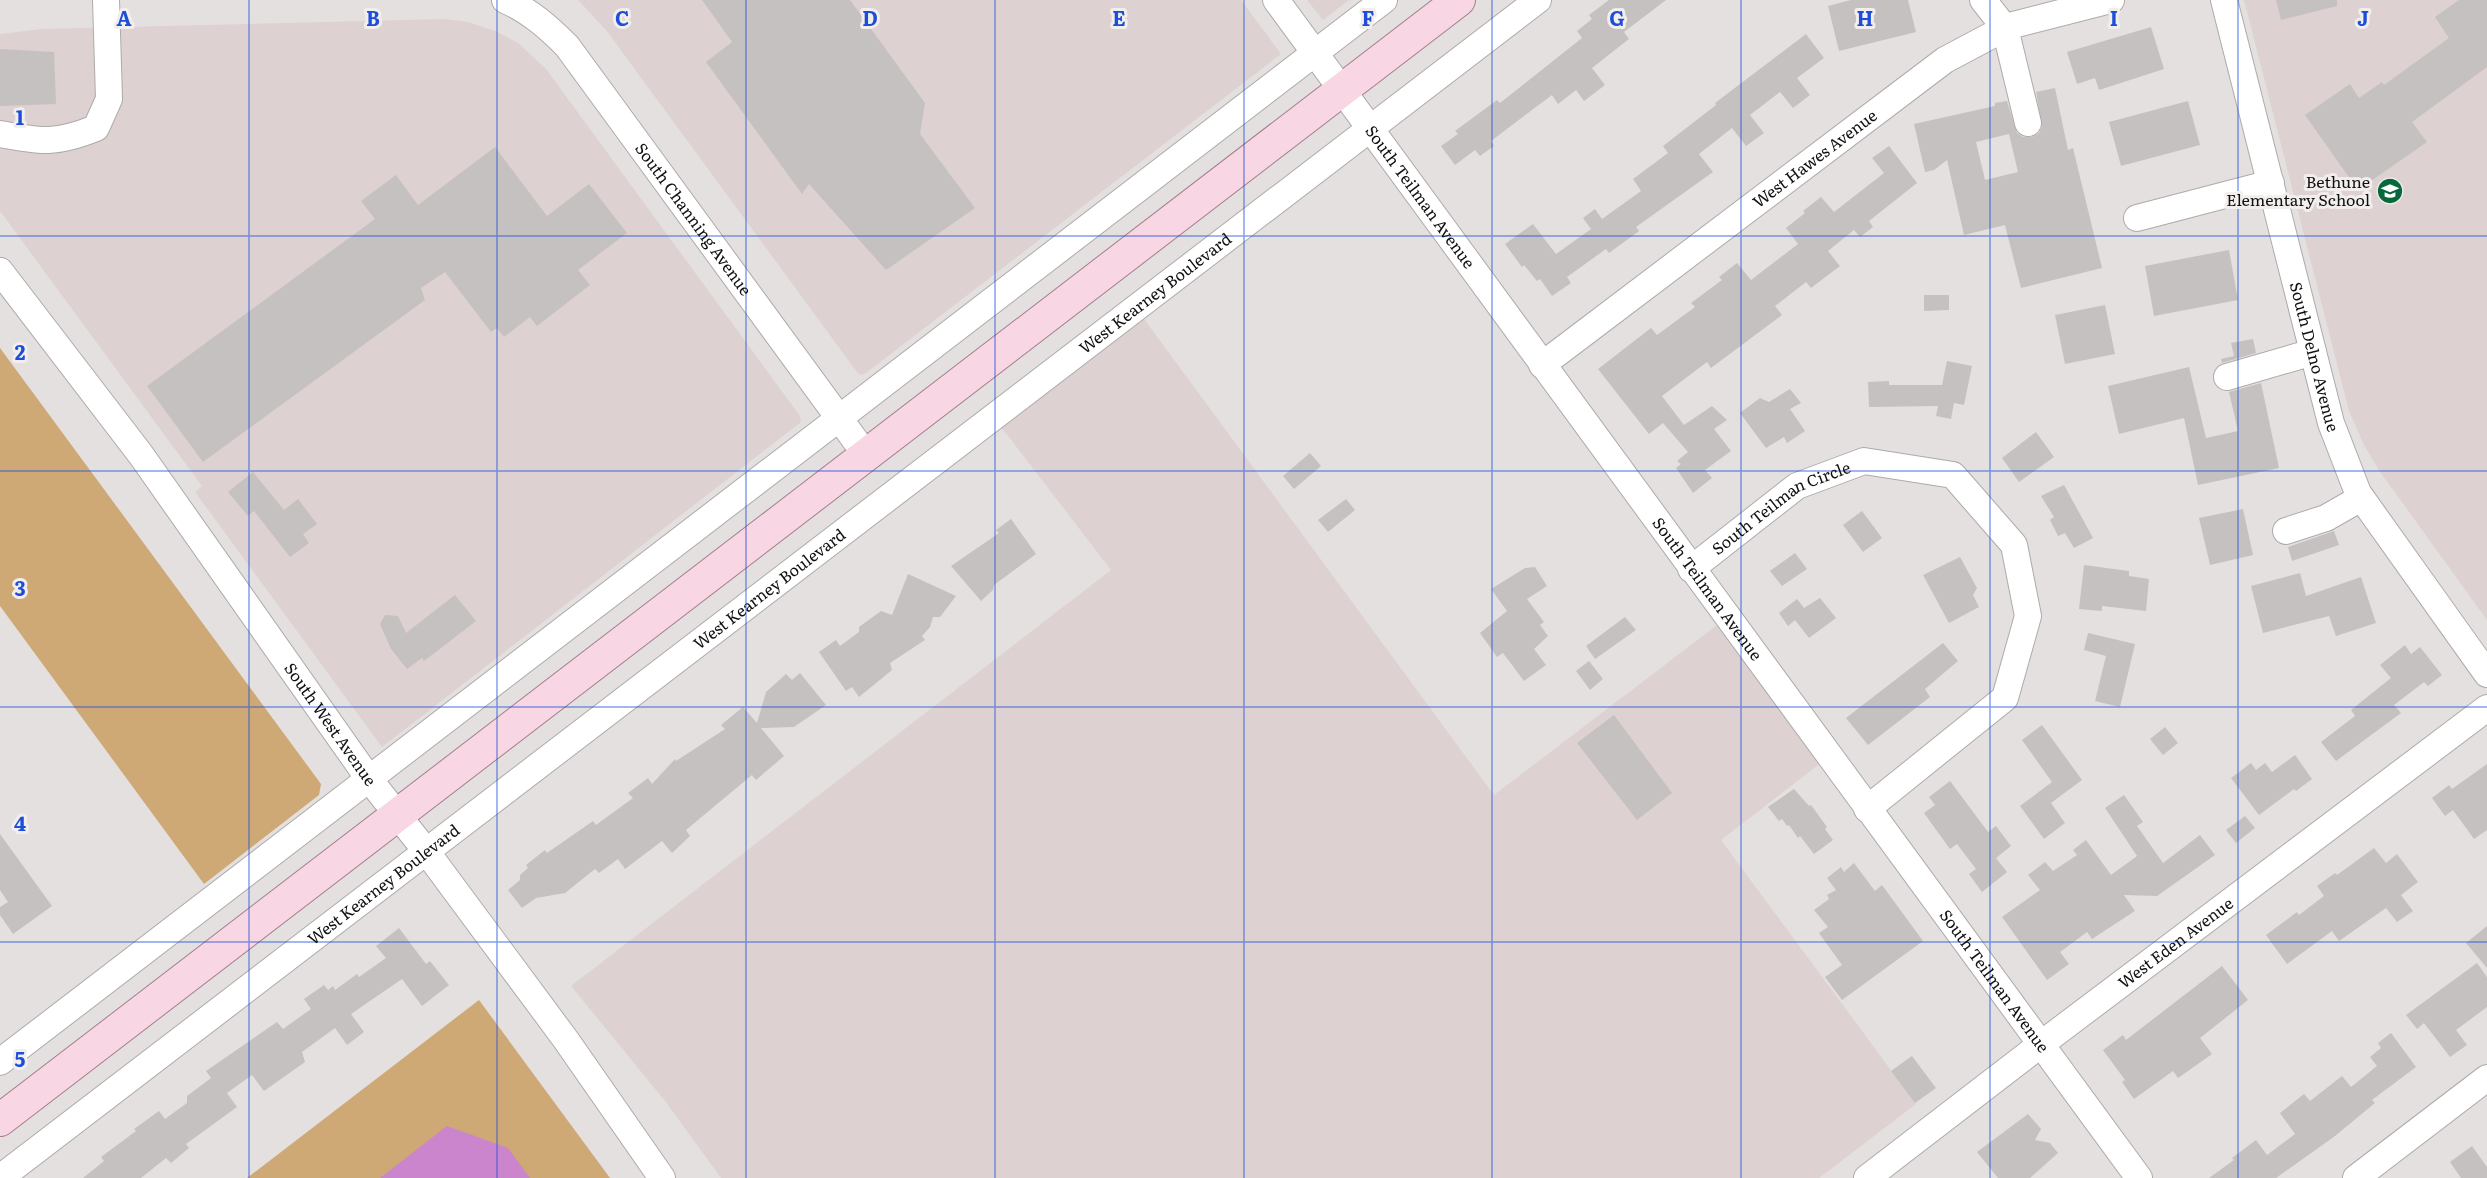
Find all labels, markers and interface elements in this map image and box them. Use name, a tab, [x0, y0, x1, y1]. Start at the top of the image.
text: A	[116, 2, 132, 32]
text: B	[366, 2, 380, 32]
text: C	[615, 2, 629, 32]
text: D	[862, 2, 878, 32]
text: E	[1112, 2, 1126, 32]
text: F	[1362, 2, 1375, 32]
text: G	[1609, 2, 1625, 32]
text: H	[1857, 2, 1873, 32]
text: I	[2110, 2, 2118, 32]
text: J	[2357, 2, 2369, 32]
text: 1	[16, 101, 24, 131]
street label: West Hawes Avenue	[1747, 103, 1881, 213]
street label: South Teilman Avenue	[1360, 120, 1482, 273]
street label: South Channing Avenue	[630, 137, 758, 300]
place label: Bethune Elementary School	[2226, 169, 2370, 211]
school or university icon: Bethune Elementary School	[2375, 176, 2405, 206]
street label: West Kearney Boulevard	[1073, 226, 1236, 359]
street label: South Delno Avenue	[2285, 279, 2346, 435]
text: 2	[15, 336, 26, 366]
street label: South Teilman Circle	[1706, 454, 1853, 560]
street label: South Teilman Avenue	[1648, 512, 1769, 665]
street label: West Kearney Boulevard	[687, 522, 850, 654]
text: 3	[14, 572, 26, 602]
street label: South West Avenue	[279, 657, 383, 791]
text: 4	[14, 807, 26, 837]
street label: West Kearney Boulevard	[302, 817, 464, 950]
street label: West Eden Avenue	[2112, 891, 2238, 993]
street label: South Teilman Avenue	[1935, 904, 2056, 1057]
text: 5	[15, 1043, 26, 1073]

